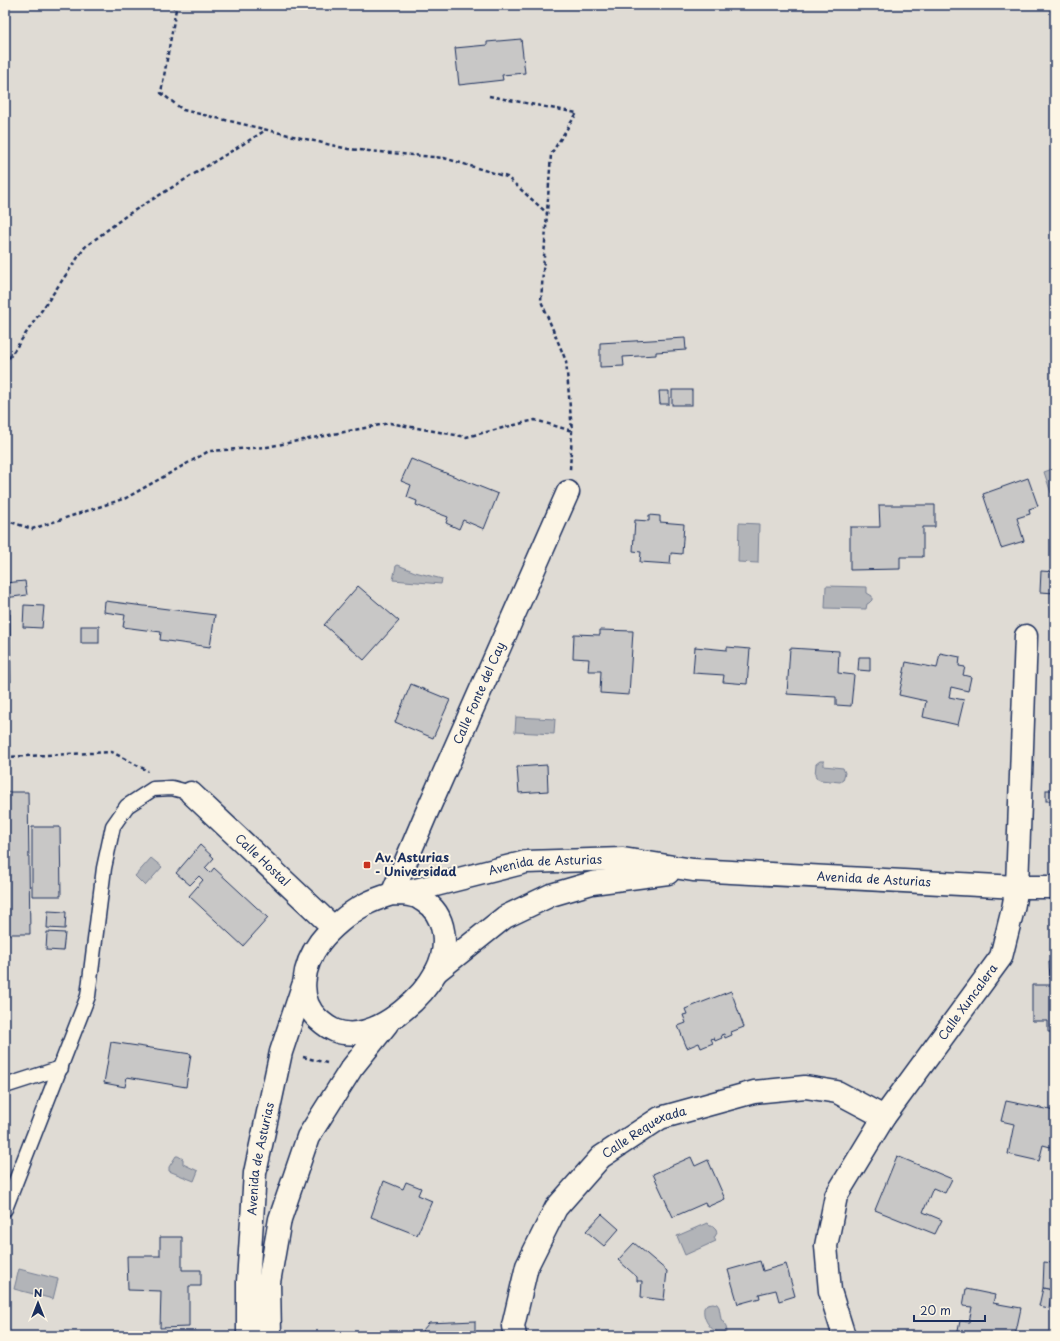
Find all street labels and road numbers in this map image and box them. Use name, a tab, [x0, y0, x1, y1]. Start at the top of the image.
street label: Calle Fonte del Cay	[448, 639, 509, 747]
street label: Calle Hostal	[231, 829, 295, 890]
street label: Avenida de Asturias	[486, 850, 603, 879]
street label: Avenida de Asturias	[816, 867, 932, 891]
street label: Calle Xuncalera	[933, 959, 1002, 1044]
street label: Avenida de Asturias	[242, 1100, 278, 1216]
street label: Calle Requexada	[598, 1101, 689, 1162]

